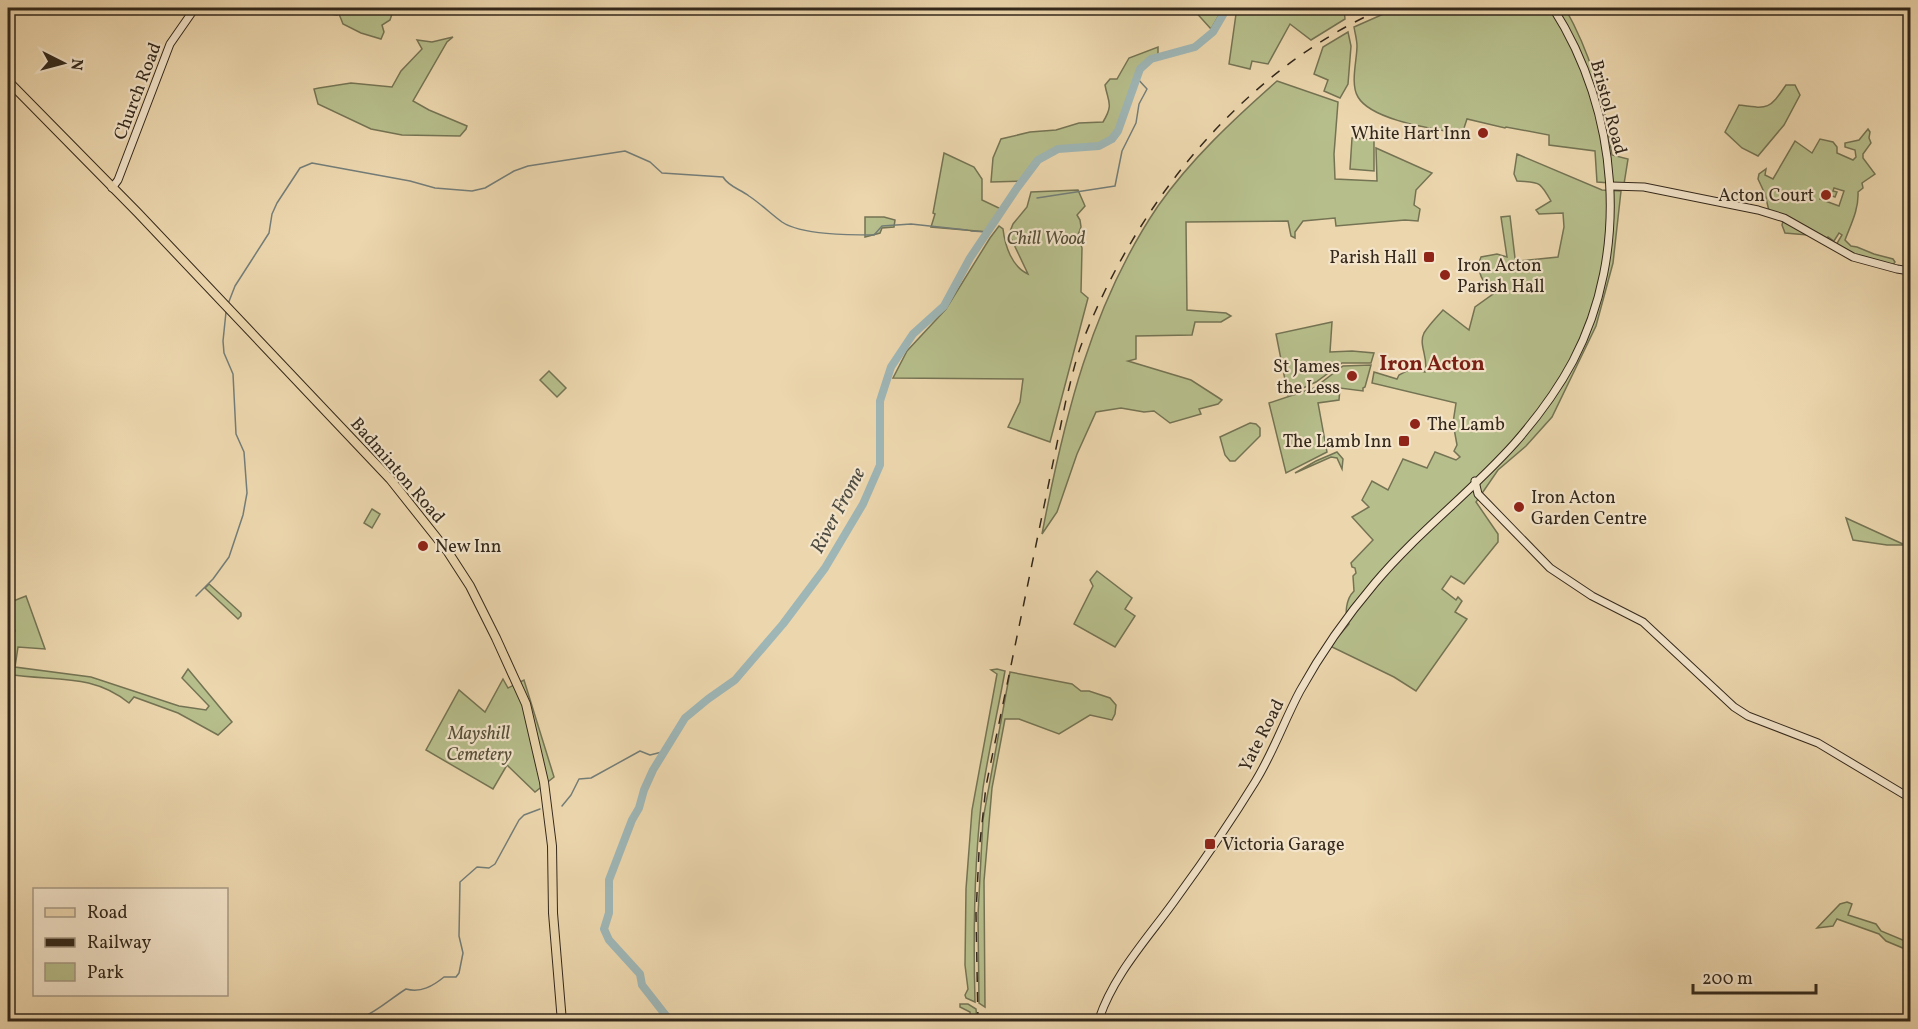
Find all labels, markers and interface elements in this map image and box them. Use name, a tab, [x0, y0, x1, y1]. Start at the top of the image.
north arrow	[33, 33, 93, 93]
street label: Church Road	[108, 39, 168, 144]
text: N	[64, 57, 87, 72]
street label: Bristol Road	[1583, 57, 1632, 157]
place label: White Hart Inn	[1351, 122, 1471, 147]
marker: White Hart Inn	[1476, 126, 1490, 140]
place label: Acton Court	[1718, 184, 1814, 209]
marker: Acton Court	[1819, 188, 1833, 202]
park label: Chill Wood	[1007, 227, 1086, 252]
place label: Parish Hall	[1329, 246, 1417, 271]
marker: Parish Hall	[1422, 250, 1436, 264]
place label: Iron Acton Parish Hall	[1457, 254, 1545, 300]
marker: Iron Acton Parish Hall	[1438, 268, 1452, 282]
district label: Iron Acton	[1379, 350, 1485, 379]
place label: St James the Less	[1273, 355, 1340, 401]
marker: St James the Less	[1345, 369, 1359, 383]
street label: Badminton Road	[344, 413, 450, 529]
place label: The Lamb	[1427, 413, 1505, 438]
marker: The Lamb	[1408, 417, 1422, 431]
place label: The Lamb Inn	[1283, 430, 1392, 455]
marker: The Lamb Inn	[1397, 434, 1411, 448]
water label: River Frome	[804, 462, 874, 559]
place label: Iron Acton Garden Centre	[1531, 486, 1647, 532]
marker: Iron Acton Garden Centre	[1512, 500, 1526, 514]
place label: New Inn	[435, 535, 502, 560]
marker: New Inn	[416, 539, 430, 553]
street label: Yate Road	[1234, 695, 1291, 776]
park label: Mayshill Cemetery	[446, 722, 512, 768]
place label: Victoria Garage	[1222, 833, 1345, 858]
marker: Victoria Garage	[1203, 837, 1217, 851]
legend	[33, 888, 228, 996]
text: Road	[87, 901, 128, 926]
text: Railway	[87, 931, 151, 956]
scale bar	[1693, 957, 1816, 995]
text: Park	[87, 961, 124, 986]
text: 200 m	[1702, 967, 1753, 992]

